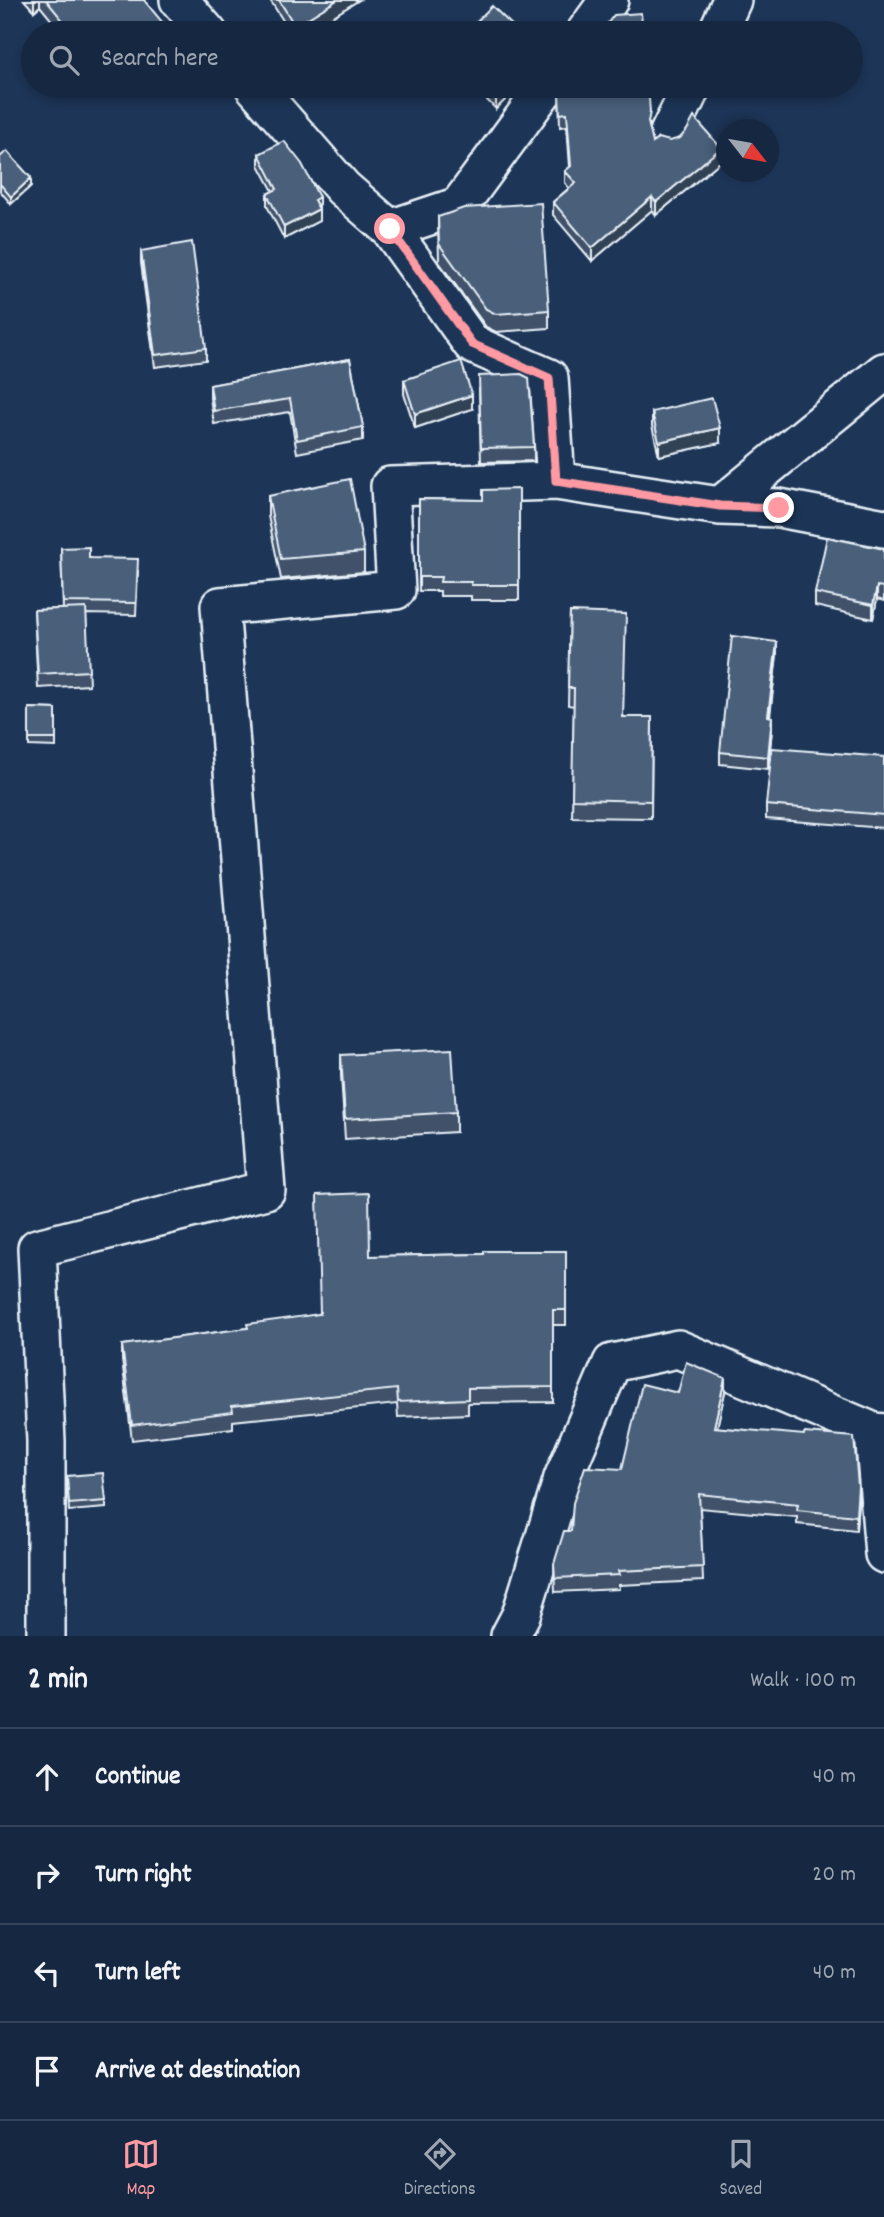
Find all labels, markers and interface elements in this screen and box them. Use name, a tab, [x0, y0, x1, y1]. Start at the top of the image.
search box	[21, 21, 863, 98]
icon: search	[45, 41, 83, 79]
text: Search here	[101, 41, 219, 78]
north arrow	[716, 119, 779, 182]
route start	[374, 213, 405, 244]
route end	[763, 492, 794, 523]
text: 2 min	[28, 1660, 88, 1703]
text: Walk · 100 m	[750, 1665, 856, 1698]
icon: ahead	[28, 1758, 66, 1796]
text: Continue	[95, 1759, 180, 1796]
text: 40 m	[813, 1761, 856, 1794]
icon: right	[28, 1856, 66, 1894]
text: Turn right	[95, 1857, 192, 1894]
text: 20 m	[812, 1859, 856, 1892]
icon: left	[28, 1954, 66, 1992]
text: Turn left	[95, 1955, 181, 1992]
text: 40 m	[813, 1957, 856, 1990]
icon: arrive	[28, 2052, 66, 2090]
text: Arrive at destination	[95, 2053, 300, 2090]
tab: Map	[122, 2135, 160, 2204]
tab: Directions	[404, 2135, 476, 2204]
tab: Saved	[720, 2135, 762, 2204]

